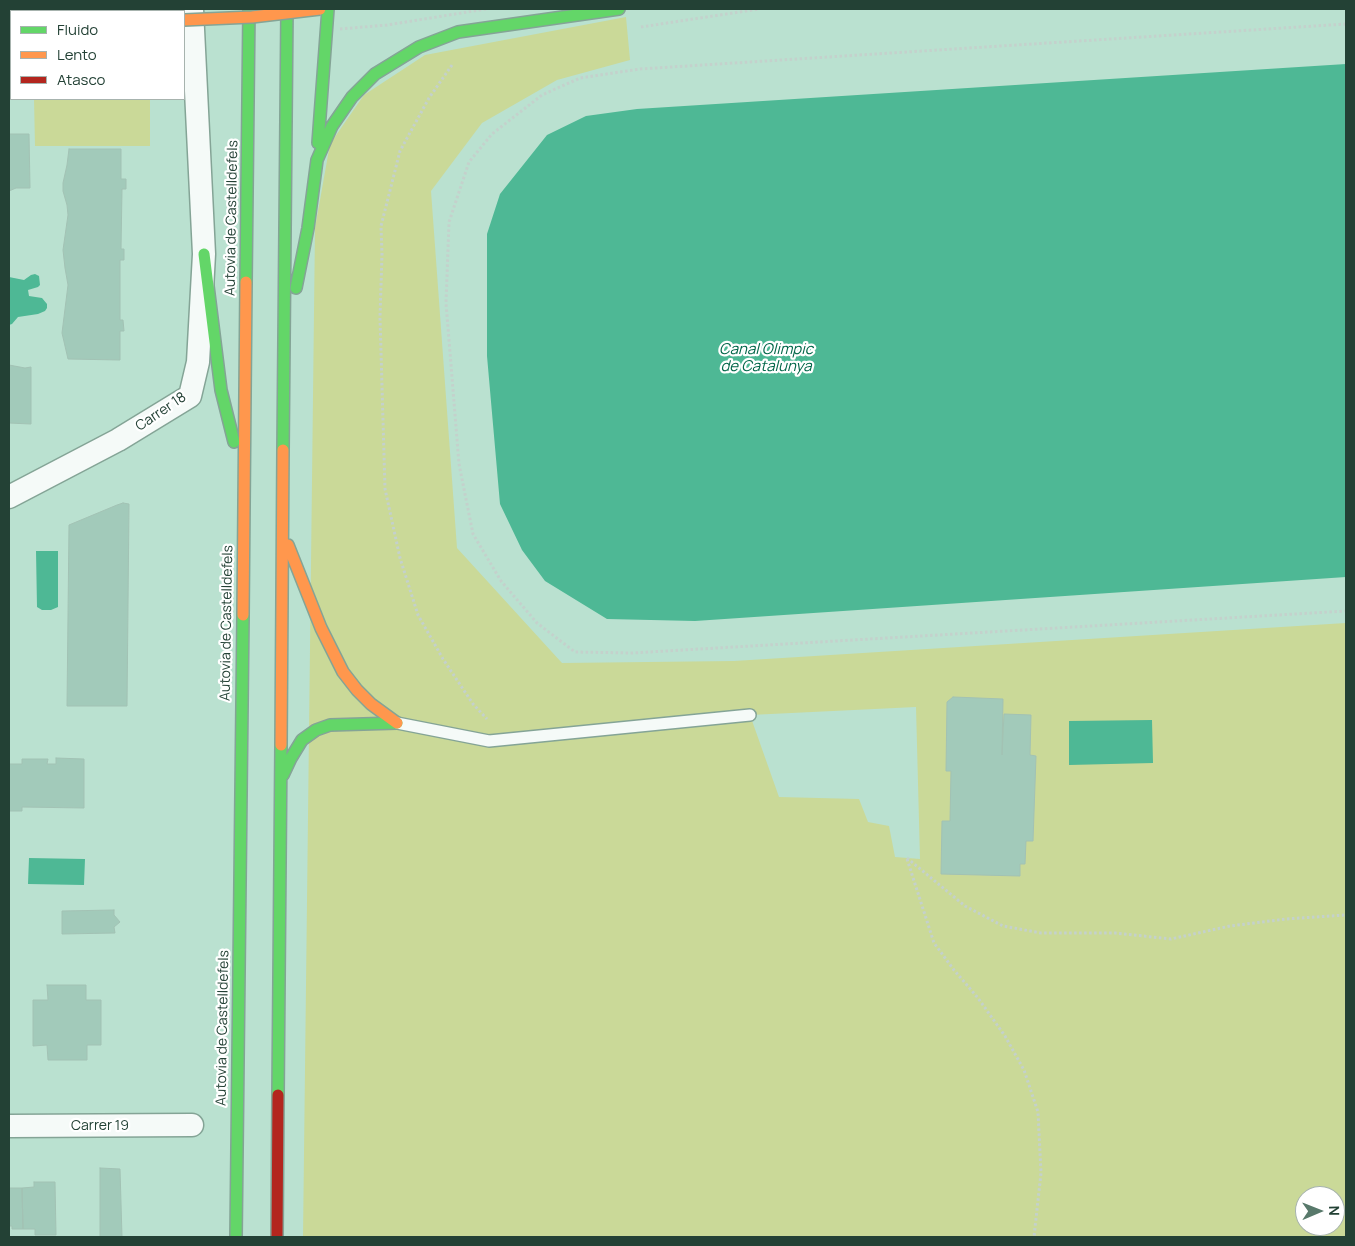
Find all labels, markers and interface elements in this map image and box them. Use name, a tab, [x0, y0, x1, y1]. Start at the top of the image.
legend	[10, 10, 185, 100]
text: Fluido	[57, 19, 98, 40]
text: Lento	[57, 44, 97, 65]
text: Atasco	[57, 69, 105, 90]
street label: Autovia de Castelldefels	[222, 140, 242, 296]
water label: Canal Olimpic de Catalunya	[719, 341, 813, 376]
street label: Carrer 18	[133, 389, 189, 435]
street label: Autovia de Castelldefels	[217, 545, 237, 701]
street label: Autovia de Castelldefels	[213, 950, 233, 1106]
street label: Carrer 19	[71, 1118, 129, 1134]
north arrow	[1295, 1186, 1345, 1236]
text: N	[1325, 1206, 1344, 1216]

